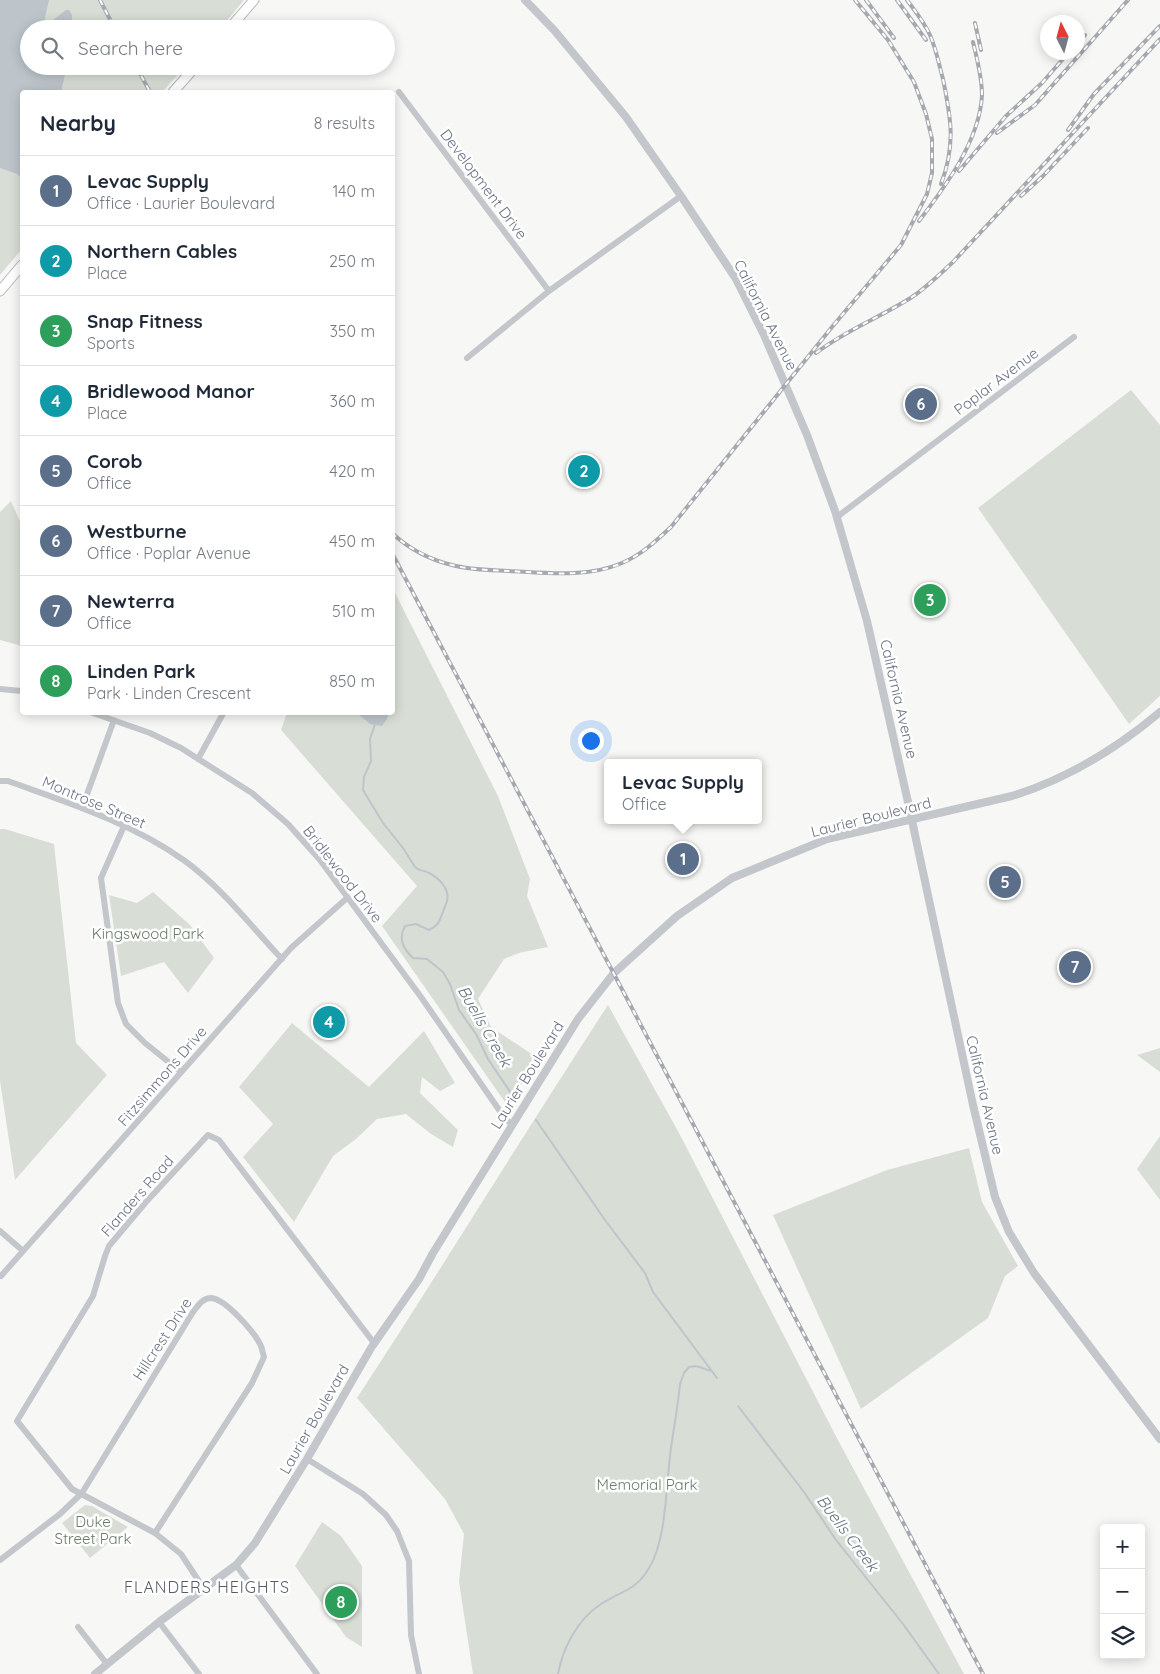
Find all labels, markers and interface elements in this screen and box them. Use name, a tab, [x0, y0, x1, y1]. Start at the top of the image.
north arrow	[1040, 15, 1085, 60]
search box	[20, 20, 395, 75]
icon: search	[38, 34, 66, 62]
text: Search here	[78, 36, 183, 60]
text: Nearby	[40, 110, 116, 136]
text: 8 results	[314, 113, 375, 133]
street label: Development Drive	[436, 125, 532, 243]
text: Levac Supply	[87, 169, 209, 193]
text: 1	[53, 181, 59, 201]
text: 140 m	[332, 181, 375, 201]
text: Office · Laurier Boulevard	[87, 193, 275, 213]
text: Northern Cables	[87, 239, 237, 263]
text: 2	[51, 251, 61, 271]
text: 250 m	[329, 251, 375, 271]
street label: California Avenue	[730, 257, 802, 373]
text: Place	[87, 263, 127, 283]
text: Snap Fitness	[87, 309, 203, 333]
text: 3	[52, 321, 60, 341]
text: 350 m	[329, 321, 375, 341]
text: Sports	[87, 333, 135, 353]
street label: Poplar Avenue	[950, 343, 1042, 419]
text: Bridlewood Manor	[87, 379, 255, 403]
pin: 6	[905, 385, 937, 423]
text: 4	[51, 391, 61, 411]
text: 360 m	[330, 391, 375, 411]
text: Place	[87, 403, 127, 423]
text: Corob	[87, 449, 142, 473]
pin: 2	[568, 452, 600, 490]
text: 5	[51, 461, 61, 481]
text: 420 m	[329, 461, 375, 481]
text: Office	[87, 473, 132, 493]
text: Westburne	[87, 519, 187, 543]
text: 6	[52, 531, 60, 551]
text: 450 m	[329, 531, 375, 551]
text: Office · Poplar Avenue	[87, 543, 251, 563]
pin: 3	[914, 581, 946, 619]
text: Newterra	[87, 589, 175, 613]
text: 7	[52, 601, 60, 621]
text: 510 m	[332, 601, 375, 621]
text: Office	[87, 613, 132, 633]
street label: California Avenue	[876, 638, 922, 760]
text: Linden Park	[87, 659, 196, 683]
text: 8	[52, 671, 60, 691]
text: 850 m	[329, 671, 375, 691]
text: Park · Linden Crescent	[87, 683, 251, 703]
your location	[578, 728, 604, 754]
popup	[604, 759, 762, 824]
text: Levac Supply	[622, 770, 744, 794]
street label: Montrose Street	[40, 772, 148, 832]
street label: Laurier Boulevard	[809, 793, 933, 841]
text: Office	[622, 794, 667, 814]
street label: Bridlewood Drive	[299, 822, 387, 926]
pin: 1	[667, 840, 699, 878]
pin: 5	[989, 863, 1021, 901]
park label: Kingswood Park	[92, 924, 204, 943]
pin: 7	[1059, 948, 1091, 986]
water label: Buells Creek	[454, 982, 517, 1072]
pin: 4	[313, 1003, 345, 1041]
street label: Laurier Boulevard	[486, 1018, 568, 1132]
street label: Fitzsimmons Drive	[113, 1022, 211, 1130]
street label: California Avenue	[962, 1034, 1008, 1156]
street label: Flanders Road	[97, 1152, 177, 1240]
street label: Hillcrest Drive	[128, 1294, 196, 1384]
street label: Laurier Boulevard	[275, 1361, 353, 1477]
park label: Memorial Park	[597, 1475, 698, 1494]
water label: Buells Creek	[813, 1491, 884, 1576]
park label: Duke Street Park	[55, 1512, 131, 1548]
map controls	[1100, 1524, 1145, 1659]
button: +	[1100, 1524, 1145, 1569]
button: −	[1100, 1569, 1145, 1614]
district label: FLANDERS HEIGHTS	[124, 1577, 290, 1597]
pin: 8	[325, 1583, 357, 1621]
button: layers	[1100, 1614, 1145, 1659]

